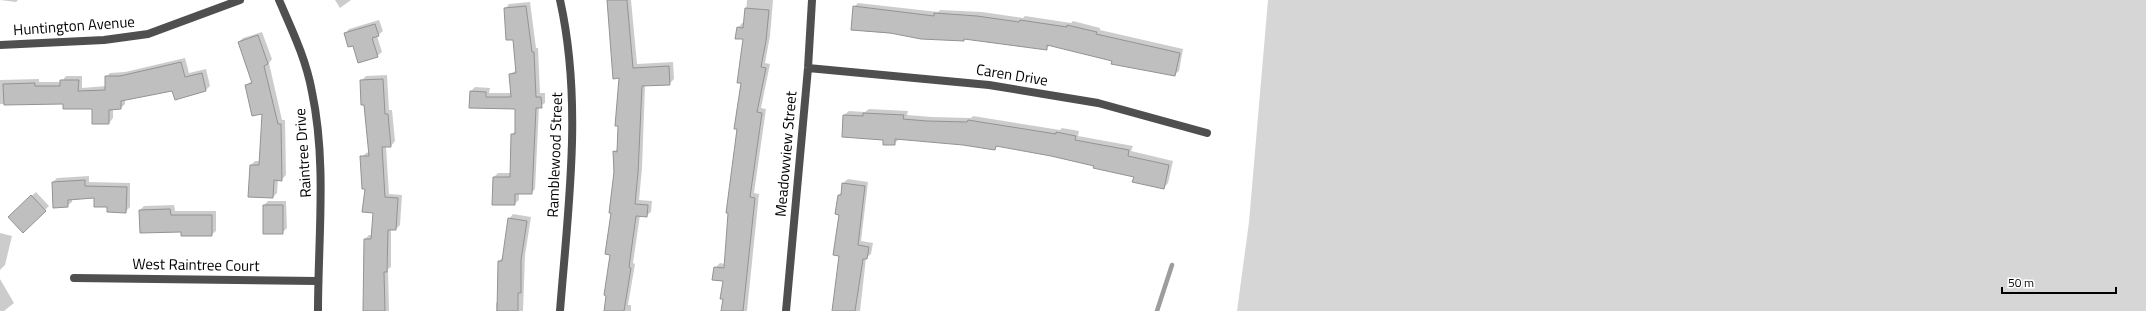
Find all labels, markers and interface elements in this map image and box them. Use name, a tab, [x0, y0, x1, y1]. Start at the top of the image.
street label: Huntington Avenue	[12, 10, 136, 41]
street label: Caren Drive	[974, 57, 1050, 92]
street label: Meadowview Street	[769, 89, 803, 218]
street label: Ramblewood Street	[541, 91, 568, 218]
street label: Raintree Drive	[288, 108, 317, 199]
street label: West Raintree Court	[132, 252, 261, 277]
scale bar	[2002, 269, 2116, 295]
text: 50 m	[2008, 273, 2034, 292]

